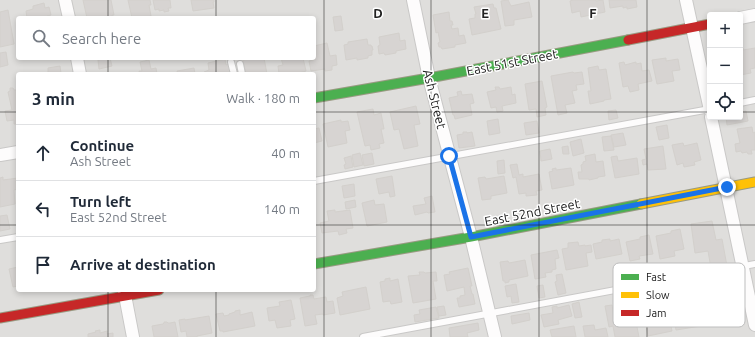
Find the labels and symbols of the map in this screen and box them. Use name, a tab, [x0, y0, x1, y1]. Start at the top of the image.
text: D	[373, 6, 383, 20]
text: E	[481, 6, 489, 20]
text: F	[589, 6, 597, 20]
street label: East 51st Street	[465, 46, 559, 78]
street label: Ash Street	[421, 68, 449, 130]
route start	[440, 147, 458, 165]
route end	[718, 178, 736, 196]
street label: East 52nd Street	[483, 196, 581, 228]
legend	[613, 263, 745, 327]
text: Fast	[646, 271, 667, 283]
text: Slow	[646, 289, 670, 301]
text: Jam	[646, 307, 667, 319]

